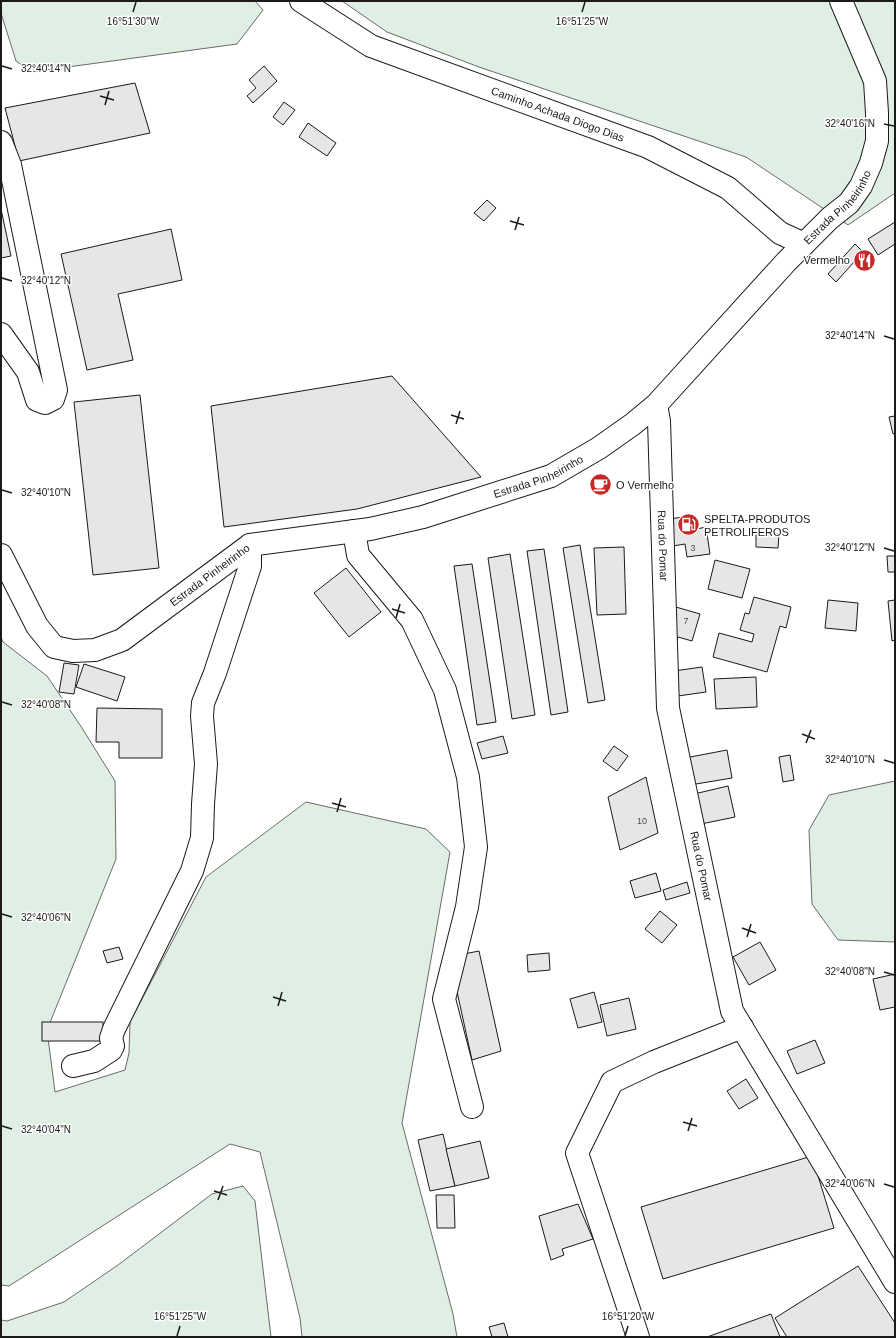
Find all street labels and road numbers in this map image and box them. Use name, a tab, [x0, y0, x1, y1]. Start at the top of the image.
street label: Caminho Achada Diogo Dias	[490, 84, 626, 144]
street label: Estrada Pinheirinho	[801, 168, 873, 247]
street label: Estrada Pinheirinho	[492, 453, 585, 500]
street label: Rua do Pomar	[656, 510, 670, 582]
street label: Estrada Pinheirinho	[167, 541, 252, 608]
street label: Rua do Pomar	[688, 830, 715, 902]

